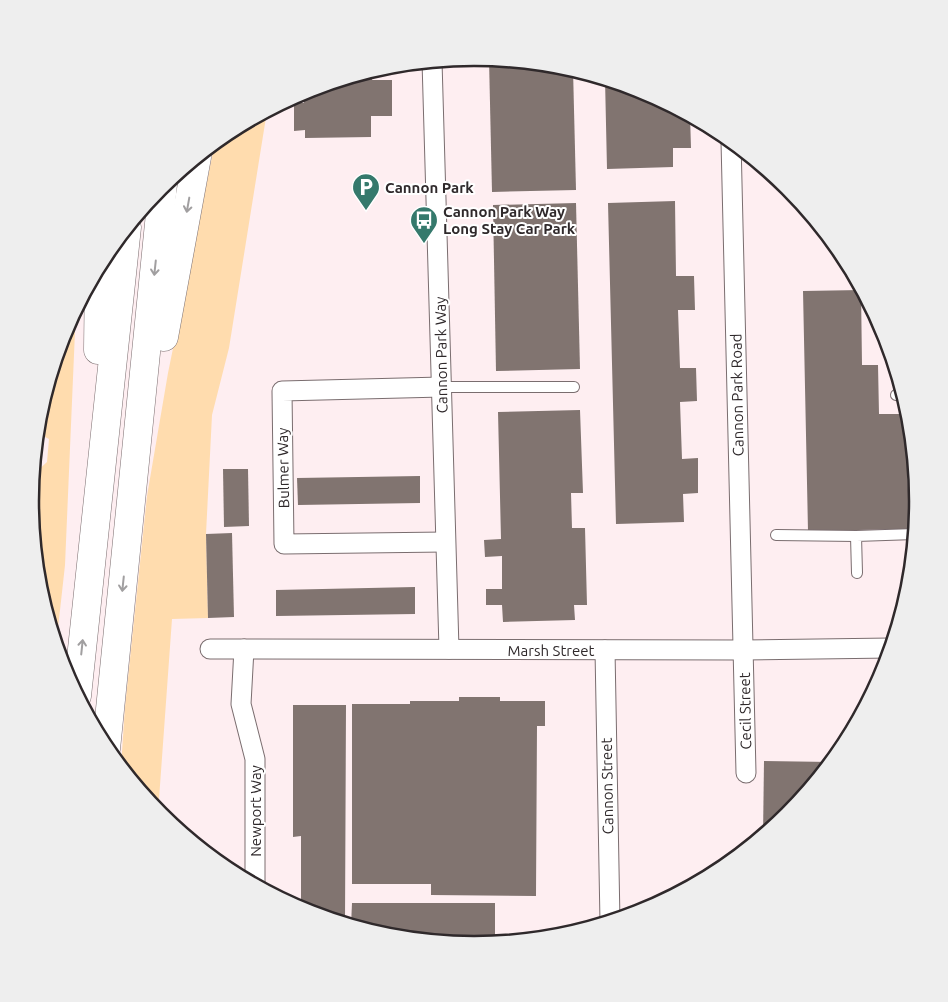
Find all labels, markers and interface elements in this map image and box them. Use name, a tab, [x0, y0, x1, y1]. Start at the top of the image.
parking icon: Cannon Park	[351, 172, 381, 211]
place label: Cannon Park	[385, 179, 474, 196]
one-way arrow	[183, 196, 193, 212]
place label: Cannon Park Way Long Stay Car Park	[443, 203, 576, 237]
bus stop icon: Cannon Park Way Long Stay Car Park	[409, 205, 439, 244]
one-way arrow	[150, 259, 160, 275]
street label: Cannon Park Way	[431, 297, 451, 413]
street label: Cannon Park Road	[727, 334, 747, 456]
street label: Bulmer Way	[274, 427, 292, 509]
one-way arrow	[118, 575, 128, 591]
one-way arrow	[77, 640, 87, 656]
street label: Marsh Street	[508, 642, 595, 659]
street label: Cecil Street	[736, 672, 754, 750]
street label: Cannon Street	[598, 737, 616, 835]
street label: Newport Way	[247, 765, 264, 857]

